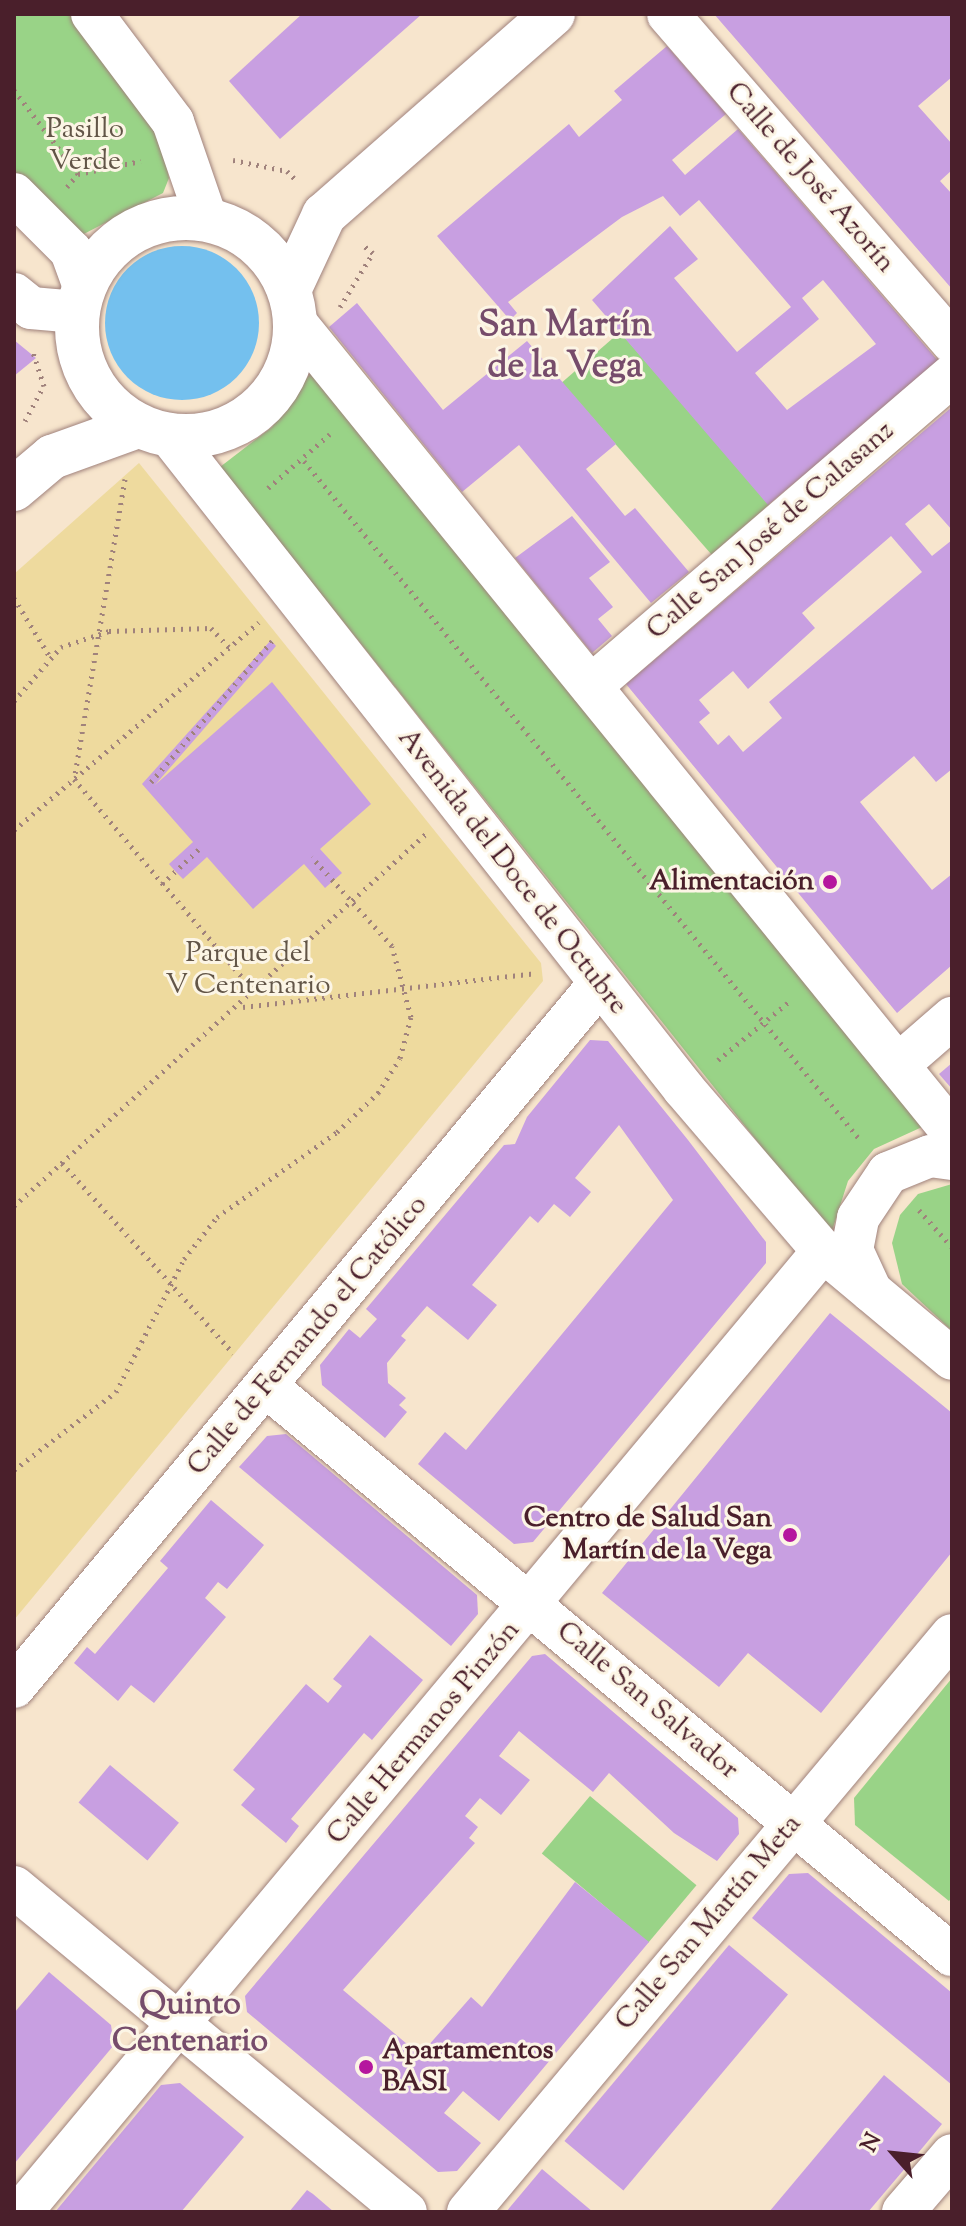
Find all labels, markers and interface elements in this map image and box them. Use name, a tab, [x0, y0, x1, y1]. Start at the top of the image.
street label: Calle de José Azorín	[718, 76, 902, 280]
park label: Pasillo Verde	[46, 113, 124, 179]
district label: San Martín de la Vega	[478, 304, 652, 389]
street label: Calle San José de Calasanz	[641, 415, 901, 647]
street label: Avenida del Doce de Octubre	[390, 722, 634, 1022]
place label: Alimentación	[649, 865, 814, 899]
marker: Alimentación	[821, 873, 839, 891]
park label: Parque del V Centenario	[166, 937, 330, 1003]
street label: Calle de Fernando el Católico	[181, 1189, 435, 1483]
place label: Centro de Salud San Martín de la Vega	[524, 1502, 772, 1568]
marker: Centro de Salud San Martín de la Vega	[779, 1524, 801, 1546]
street label: Calle Hermanos Pinzón	[320, 1614, 528, 1852]
street label: Calle San Salvador	[549, 1615, 745, 1787]
street label: Calle San Martín Meta	[609, 1808, 809, 2038]
district label: Quinto Centenario	[112, 1987, 268, 2062]
place label: Apartamentos BASI	[382, 2034, 554, 2100]
marker: Apartamentos BASI	[357, 2058, 375, 2076]
north arrow	[854, 2114, 934, 2194]
text: N	[854, 2128, 891, 2158]

